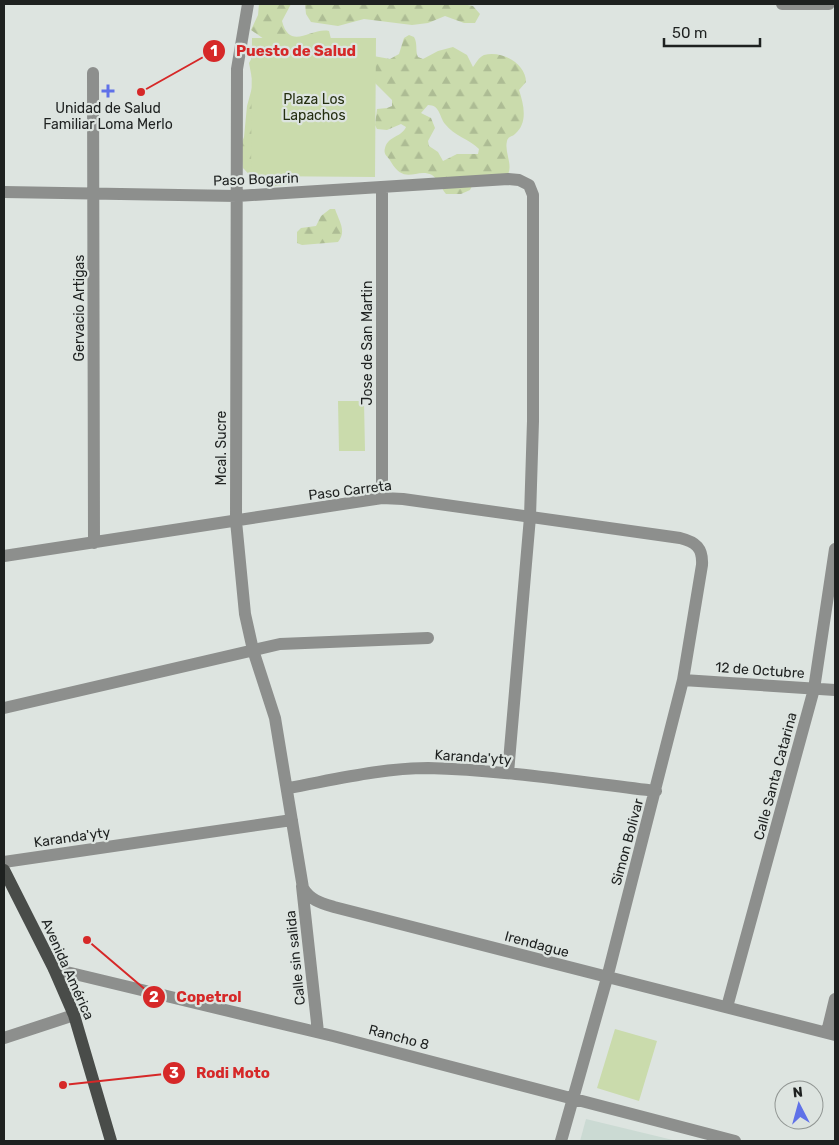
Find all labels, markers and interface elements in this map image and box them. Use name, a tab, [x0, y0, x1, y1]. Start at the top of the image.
scale bar	[664, 15, 760, 47]
text: 50 m	[672, 24, 707, 42]
callout: Puesto de Salud	[201, 36, 366, 66]
text: 1	[210, 42, 218, 60]
text: Puesto de Salud	[236, 42, 356, 60]
marker: Unidad de Salud Familiar Loma Merlo	[101, 84, 115, 98]
park label: Plaza Los Lapachos	[282, 91, 346, 124]
place label: Unidad de Salud Familiar Loma Merlo	[43, 100, 173, 133]
street label: Paso Bogarin	[213, 170, 299, 189]
street label: Gervacio Artigas	[71, 255, 88, 361]
street label: Jose de San Martin	[359, 281, 376, 405]
street label: Mcal. Sucre	[213, 410, 230, 485]
street label: Paso Carreta	[307, 477, 393, 504]
street label: 12 de Octubre	[715, 659, 805, 682]
street label: Calle Santa Catarina	[750, 710, 801, 842]
street label: Karanda'yty	[434, 746, 512, 769]
street label: Simon Bolivar	[608, 796, 647, 887]
street label: Karanda'yty	[33, 824, 112, 851]
street label: Calle sin salida	[282, 910, 309, 1006]
street label: Avenida América	[38, 916, 97, 1022]
street label: Irendague	[503, 928, 571, 961]
callout: Copetrol	[142, 982, 252, 1012]
text: 2	[149, 988, 159, 1006]
text: Copetrol	[176, 988, 242, 1006]
street label: Rancho 8	[367, 1021, 431, 1054]
callout: Rodi Moto	[161, 1058, 280, 1088]
text: 3	[169, 1064, 179, 1082]
text: Rodi Moto	[196, 1064, 270, 1082]
north arrow	[774, 1080, 824, 1130]
text: N	[792, 1084, 804, 1102]

